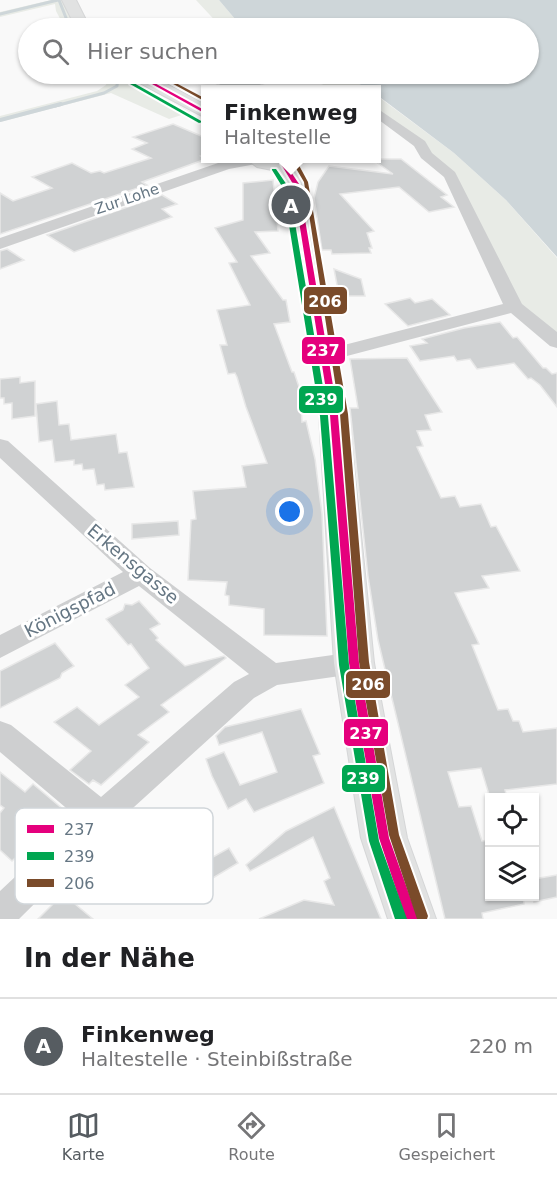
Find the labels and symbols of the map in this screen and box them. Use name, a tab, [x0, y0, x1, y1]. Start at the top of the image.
street label: Zur Lohe	[93, 180, 161, 218]
pin: A	[272, 182, 310, 228]
line badge: 206	[303, 286, 348, 315]
text: 206	[308, 292, 342, 311]
line badge: 237	[301, 336, 346, 365]
text: 237	[306, 341, 340, 360]
line badge: 239	[298, 385, 344, 414]
text: 239	[304, 390, 338, 409]
your location	[275, 497, 304, 526]
street label: Erkensgasse	[83, 519, 183, 608]
street label: Königspfad	[21, 578, 119, 641]
line badge: 206	[345, 670, 391, 699]
text: 206	[351, 675, 385, 694]
line badge: 237	[343, 718, 389, 747]
text: 237	[349, 724, 383, 743]
line badge: 239	[341, 764, 386, 793]
text: 239	[346, 769, 380, 788]
legend	[15, 808, 213, 904]
text: 237	[64, 820, 95, 839]
text: 239	[64, 847, 95, 866]
text: 206	[64, 874, 95, 893]

